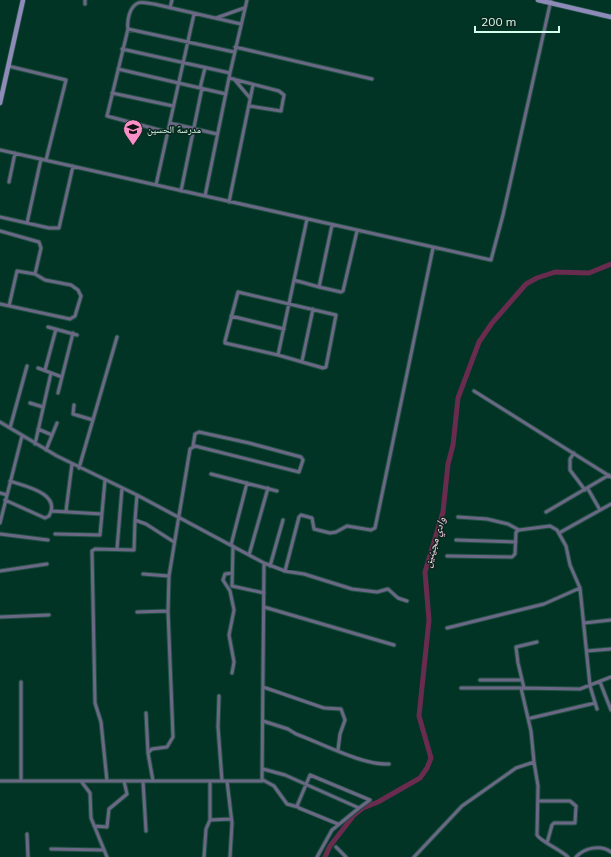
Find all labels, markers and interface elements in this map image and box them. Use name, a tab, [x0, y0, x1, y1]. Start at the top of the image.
scale bar	[475, 8, 559, 34]
text: 200 m	[481, 14, 516, 29]
school or university icon: مدرسة الحسين	[122, 118, 144, 146]
place label: مدرسة الحسين	[147, 123, 202, 136]
water label: وادي مجينين	[420, 515, 450, 569]

